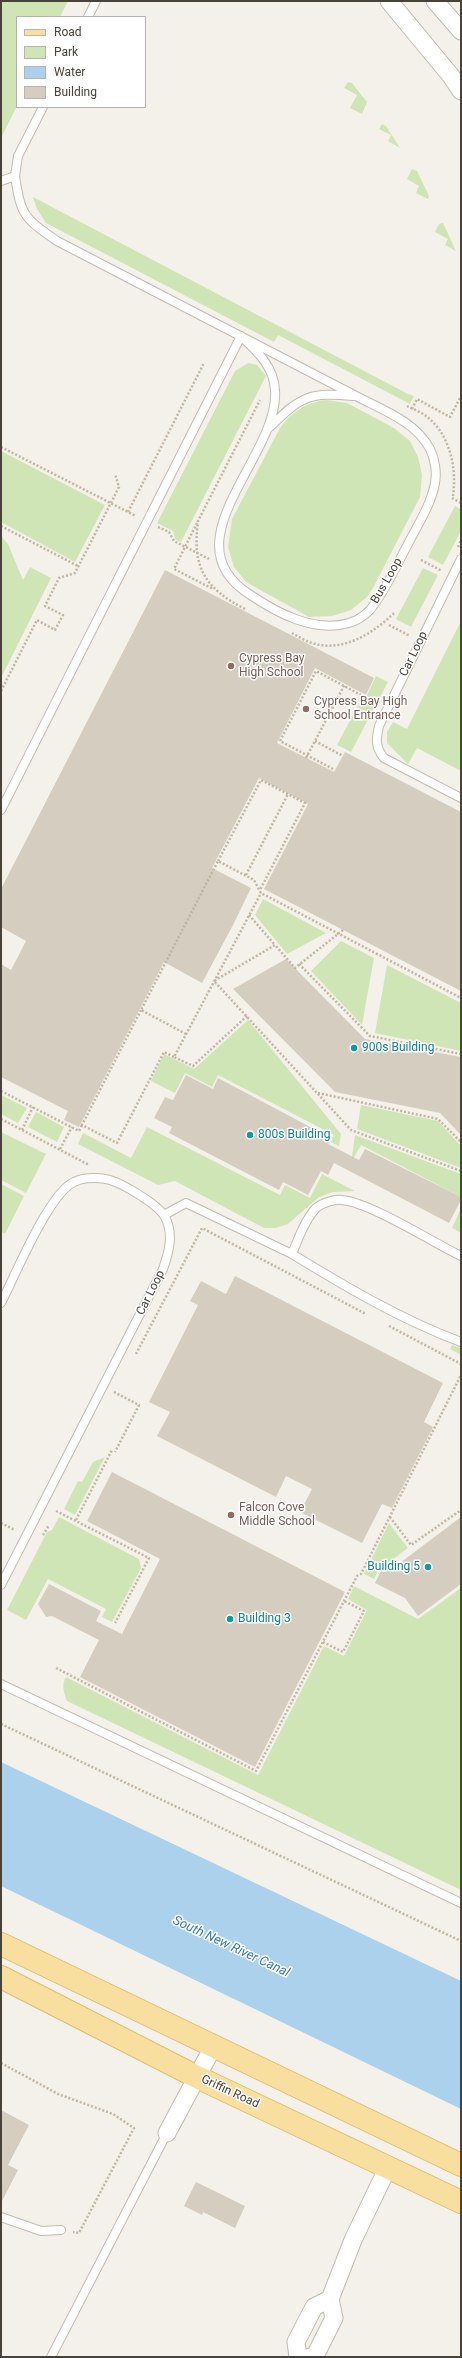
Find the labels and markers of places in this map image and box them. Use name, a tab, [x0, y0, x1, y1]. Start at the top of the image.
place label: Cypress Bay High School	[239, 652, 305, 680]
marker: Cypress Bay High School	[226, 661, 236, 671]
place label: Cypress Bay High School Entrance	[314, 695, 407, 723]
marker: Cypress Bay High School Entrance	[301, 704, 311, 714]
place label: 900s Building	[362, 1041, 434, 1055]
marker: 900s Building	[349, 1043, 359, 1053]
place label: 800s Building	[258, 1128, 330, 1142]
marker: 800s Building	[245, 1130, 255, 1140]
place label: Falcon Cove Middle School	[239, 1501, 315, 1529]
marker: Falcon Cove Middle School	[226, 1510, 236, 1520]
place label: Building 5	[367, 1560, 420, 1574]
marker: Building 5	[423, 1562, 433, 1572]
place label: Building 3	[238, 1612, 291, 1626]
marker: Building 3	[225, 1614, 235, 1624]

